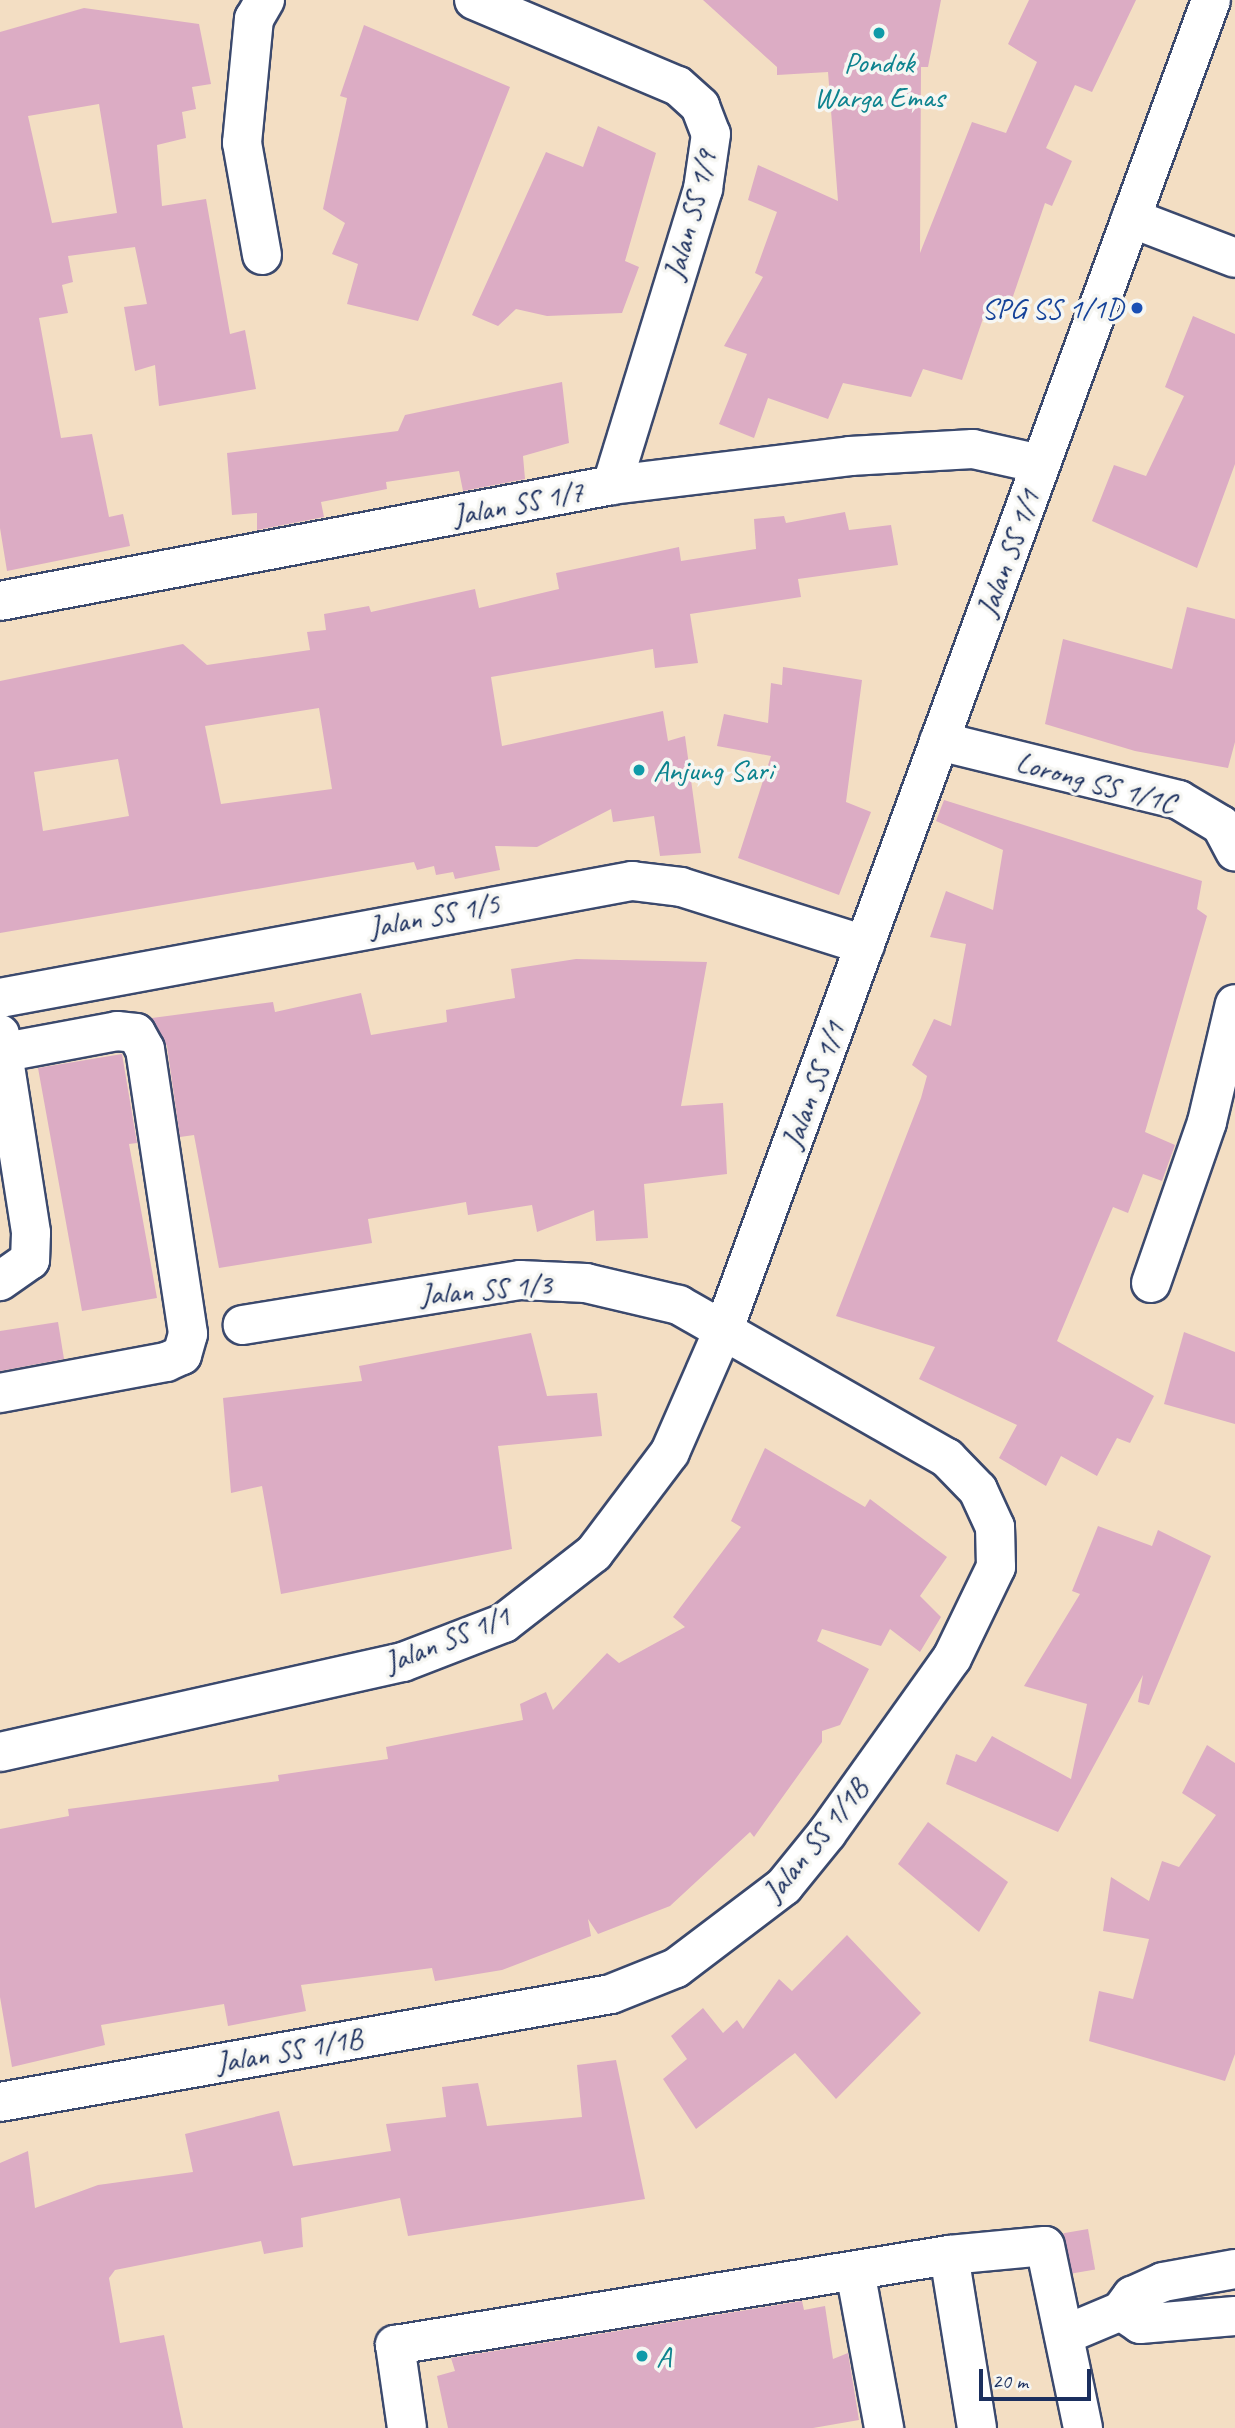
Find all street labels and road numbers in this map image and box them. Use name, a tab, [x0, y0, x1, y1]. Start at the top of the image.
street label: Jalan SS 1/9	[655, 146, 725, 284]
street label: Jalan SS 1/7	[449, 473, 587, 533]
street label: Jalan SS 1/1	[968, 484, 1048, 622]
street label: Lorong SS 1/1C	[1012, 743, 1180, 821]
street label: Jalan SS 1/5	[365, 885, 503, 945]
street label: Jalan SS 1/1	[773, 1016, 853, 1154]
street label: Jalan SS 1/3	[418, 1265, 554, 1313]
street label: Jalan SS 1/1	[379, 1597, 515, 1681]
street label: Jalan SS 1/1B	[754, 1771, 876, 1909]
street label: Jalan SS 1/1B	[213, 2019, 365, 2081]

